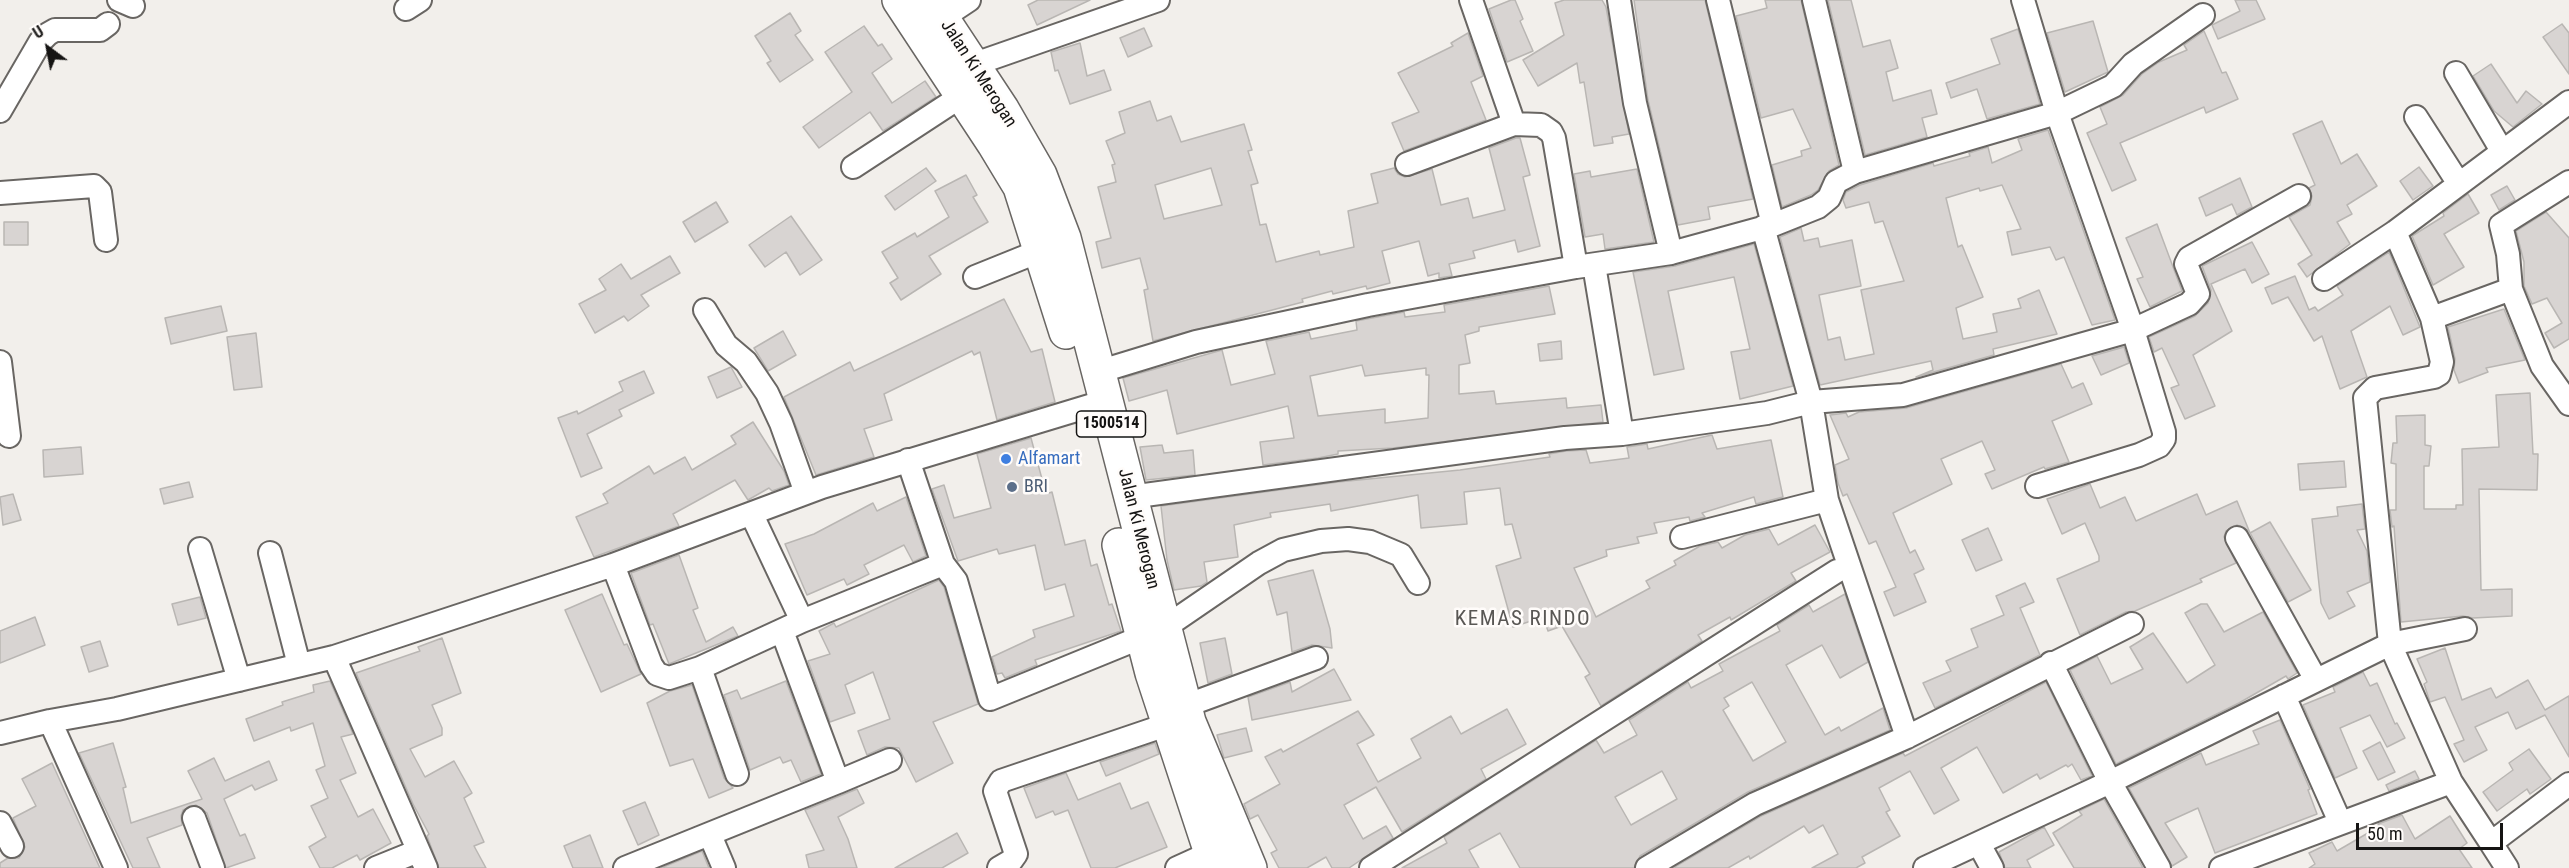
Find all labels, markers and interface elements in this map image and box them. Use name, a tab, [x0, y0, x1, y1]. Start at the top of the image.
street label: Jalan Ki Merogan	[935, 16, 1021, 132]
north arrow	[18, 18, 78, 78]
text: U	[29, 22, 47, 43]
road number: 1500514	[1076, 411, 1146, 437]
place label: Alfamart	[1018, 448, 1080, 470]
marker: Alfamart	[999, 452, 1013, 466]
street label: Jalan Ki Merogan	[1113, 466, 1163, 592]
place label: BRI	[1024, 476, 1048, 498]
marker: BRI	[1005, 480, 1019, 494]
district label: KEMAS RINDO	[1455, 607, 1591, 633]
scale bar	[2359, 811, 2506, 849]
text: 50 m	[2367, 823, 2402, 844]

